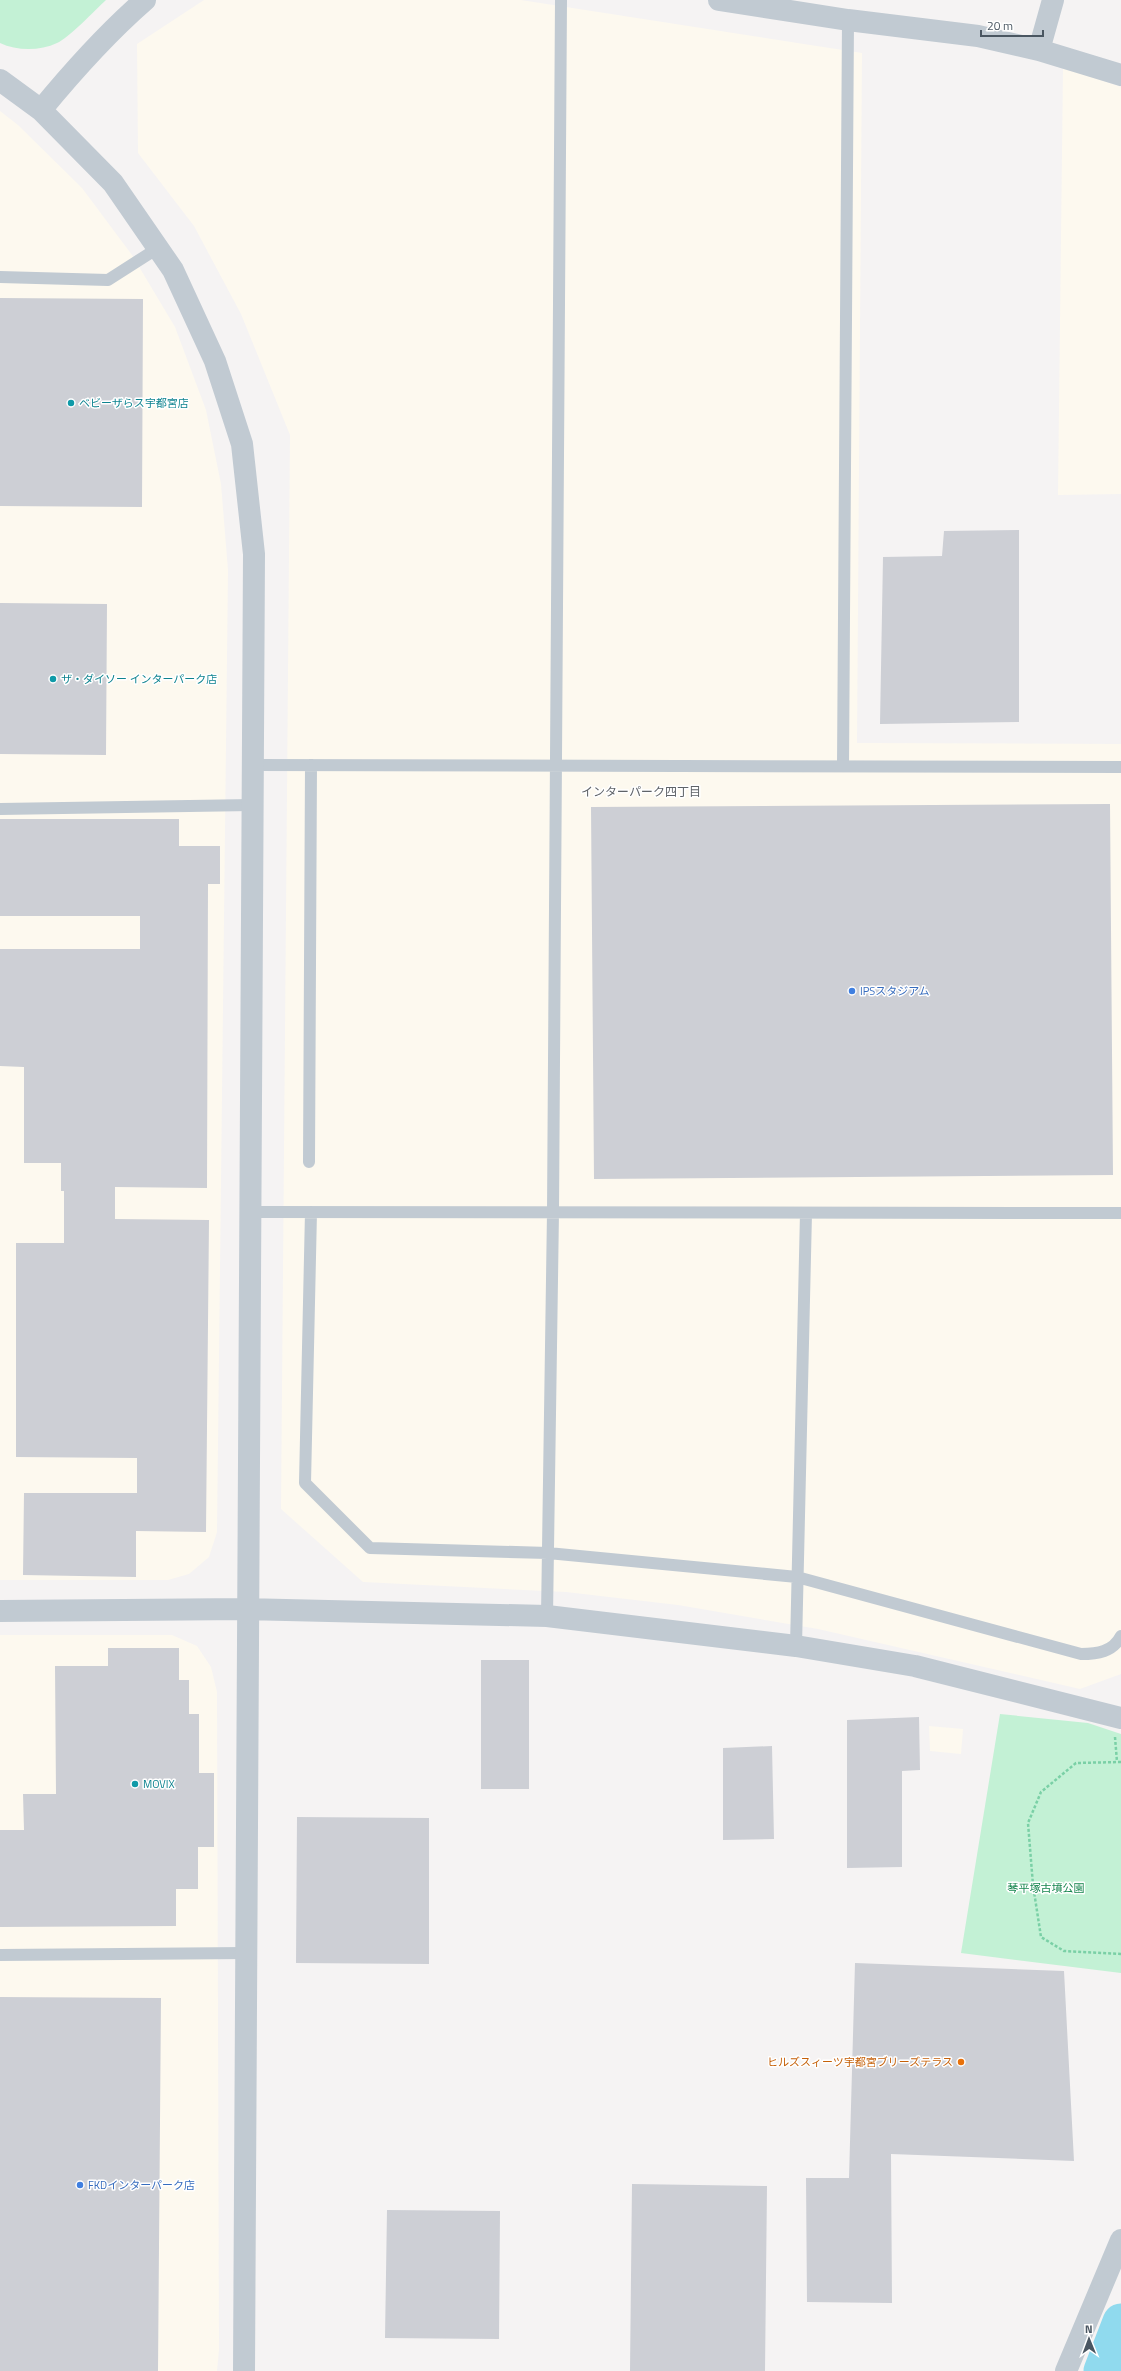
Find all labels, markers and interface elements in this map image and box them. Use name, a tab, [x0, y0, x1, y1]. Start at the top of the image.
scale bar	[981, 12, 1043, 38]
text: 20 m	[987, 16, 1013, 35]
place label: ベビーザらス宇都宮店	[79, 395, 189, 411]
marker: ベビーザらス宇都宮店	[66, 398, 76, 408]
place label: ザ・ダイソー インターパーク店	[61, 671, 217, 687]
marker: ザ・ダイソー インターパーク店	[48, 674, 58, 684]
district label: インターパーク四丁目	[581, 782, 701, 801]
place label: IPSスタジアム	[860, 983, 929, 999]
marker: IPSスタジアム	[847, 986, 857, 996]
place label: MOVIX	[143, 1776, 175, 1792]
marker: MOVIX	[130, 1779, 140, 1789]
park label: 琴平塚古墳公園	[1008, 1880, 1085, 1896]
place label: ヒルズスィーツ宇都宮ブリーズテラス	[767, 2054, 953, 2070]
marker: ヒルズスィーツ宇都宮ブリーズテラス	[956, 2057, 966, 2067]
place label: FKDインターパーク店	[88, 2177, 195, 2193]
marker: FKDインターパーク店	[75, 2180, 85, 2190]
north arrow	[1069, 2319, 1109, 2359]
text: N	[1085, 2321, 1093, 2337]

